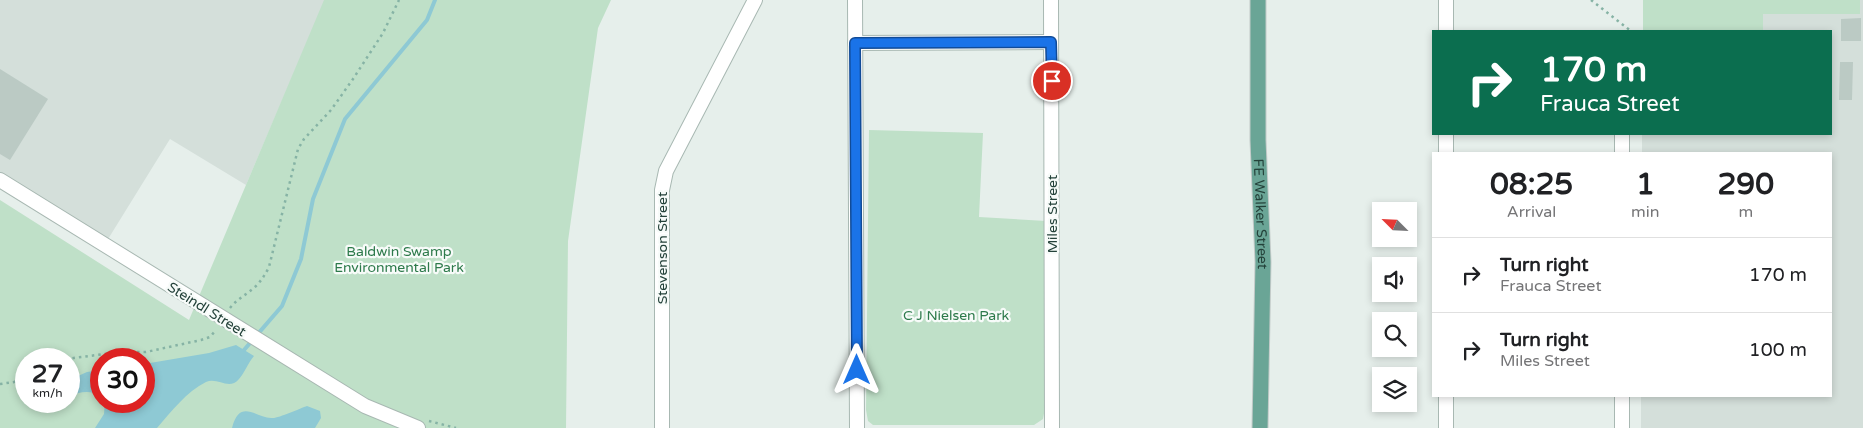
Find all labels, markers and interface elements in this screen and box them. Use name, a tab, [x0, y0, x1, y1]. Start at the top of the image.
text: 170 m	[1540, 49, 1647, 91]
icon: right	[1457, 50, 1522, 115]
pin	[1031, 60, 1073, 102]
icon: arrive	[1038, 67, 1066, 95]
text: Frauca Street	[1540, 91, 1680, 117]
street label: FE Walker Street	[1250, 158, 1271, 270]
text: 08:25	[1490, 166, 1573, 203]
text: 1	[1636, 166, 1655, 203]
text: 290	[1718, 166, 1774, 203]
street label: Miles Street	[1044, 174, 1061, 253]
street label: Stevenson Street	[654, 191, 671, 304]
north arrow	[1372, 202, 1418, 248]
map controls	[1372, 202, 1417, 412]
text: Arrival	[1507, 202, 1556, 222]
text: min	[1631, 202, 1660, 222]
text: m	[1738, 202, 1753, 222]
park label: Baldwin Swamp Environmental Park	[334, 243, 464, 276]
text: Turn right	[1500, 254, 1588, 276]
button: sound	[1372, 257, 1417, 302]
icon: right	[1457, 261, 1485, 289]
text: 170 m	[1749, 264, 1807, 286]
text: Frauca Street	[1500, 276, 1602, 296]
street label: Steindl Street	[164, 279, 250, 341]
park label: C J Nielsen Park	[903, 307, 1009, 324]
button: search	[1372, 312, 1417, 357]
text: Turn right	[1500, 329, 1588, 351]
icon: right	[1457, 336, 1485, 364]
text: 100 m	[1749, 339, 1807, 361]
position arrow	[830, 343, 882, 395]
speed limit sign: 30	[90, 348, 155, 413]
text: Miles Street	[1500, 351, 1590, 371]
text: 27	[32, 359, 63, 389]
button: layers	[1372, 367, 1417, 412]
text: km/h	[32, 386, 63, 400]

